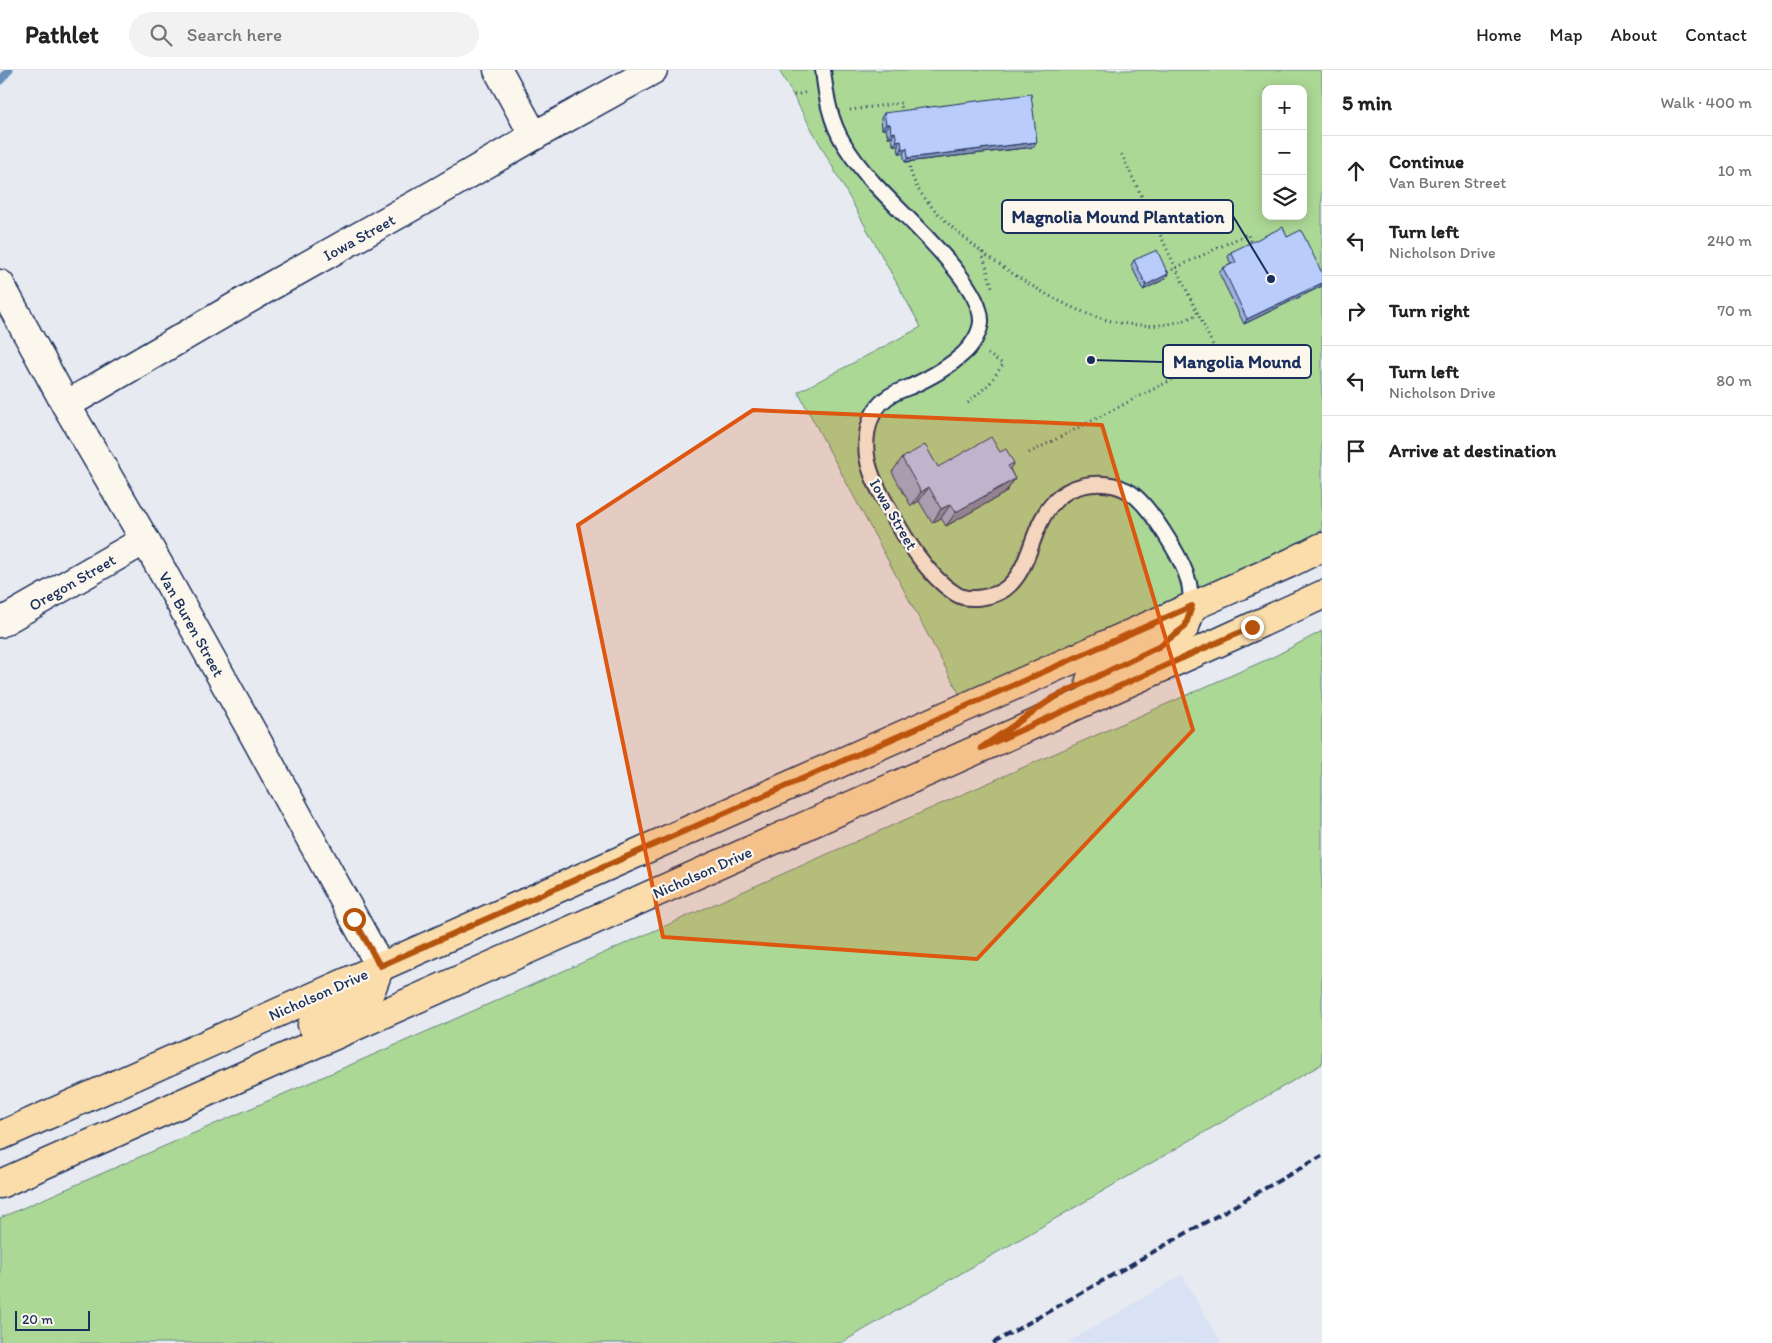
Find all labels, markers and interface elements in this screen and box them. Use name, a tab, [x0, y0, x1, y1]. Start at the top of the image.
search box	[129, 12, 479, 57]
text: Pathlet	[25, 20, 99, 49]
icon: search	[147, 21, 175, 49]
text: Search here	[187, 23, 282, 46]
text: Home	[1476, 24, 1522, 46]
text: Map	[1550, 24, 1583, 46]
text: About	[1611, 24, 1657, 46]
text: Contact	[1685, 24, 1747, 46]
map controls	[1262, 85, 1307, 220]
button: +	[1262, 85, 1307, 130]
text: 5 min	[1342, 90, 1392, 115]
text: Walk · 400 m	[1660, 93, 1752, 112]
button: −	[1262, 130, 1307, 175]
text: Continue	[1389, 150, 1464, 173]
icon: ahead	[1342, 157, 1370, 185]
text: 10 m	[1718, 161, 1752, 180]
text: Van Buren Street	[1389, 173, 1506, 192]
button: layers	[1262, 175, 1307, 220]
callout: Magnolia Mound Plantation	[1002, 200, 1233, 233]
text: Magnolia Mound Plantation	[1012, 206, 1225, 228]
street label: Iowa Street	[320, 210, 398, 265]
text: Turn left	[1389, 220, 1459, 243]
icon: left	[1342, 227, 1370, 255]
text: 240 m	[1707, 231, 1752, 250]
text: Nicholson Drive	[1389, 243, 1496, 262]
icon: right	[1342, 297, 1370, 325]
text: Turn right	[1389, 299, 1470, 322]
text: 70 m	[1717, 301, 1752, 320]
callout: Mangolia Mound	[1163, 345, 1311, 378]
text: Mangolia Mound	[1173, 351, 1301, 373]
text: Turn left	[1389, 360, 1459, 383]
icon: left	[1342, 367, 1370, 395]
text: 80 m	[1716, 371, 1752, 390]
text: Nicholson Drive	[1389, 383, 1496, 402]
icon: arrive	[1342, 437, 1370, 465]
text: Arrive at destination	[1389, 439, 1556, 462]
street label: Iowa Street	[866, 475, 922, 553]
street label: Oregon Street	[26, 550, 119, 615]
street label: Van Buren Street	[155, 568, 228, 680]
route end	[1241, 616, 1264, 639]
street label: Nicholson Drive	[650, 842, 755, 903]
route start	[343, 908, 366, 931]
street label: Nicholson Drive	[266, 964, 371, 1025]
scale bar	[15, 1308, 90, 1331]
text: 20 m	[22, 1311, 53, 1328]

